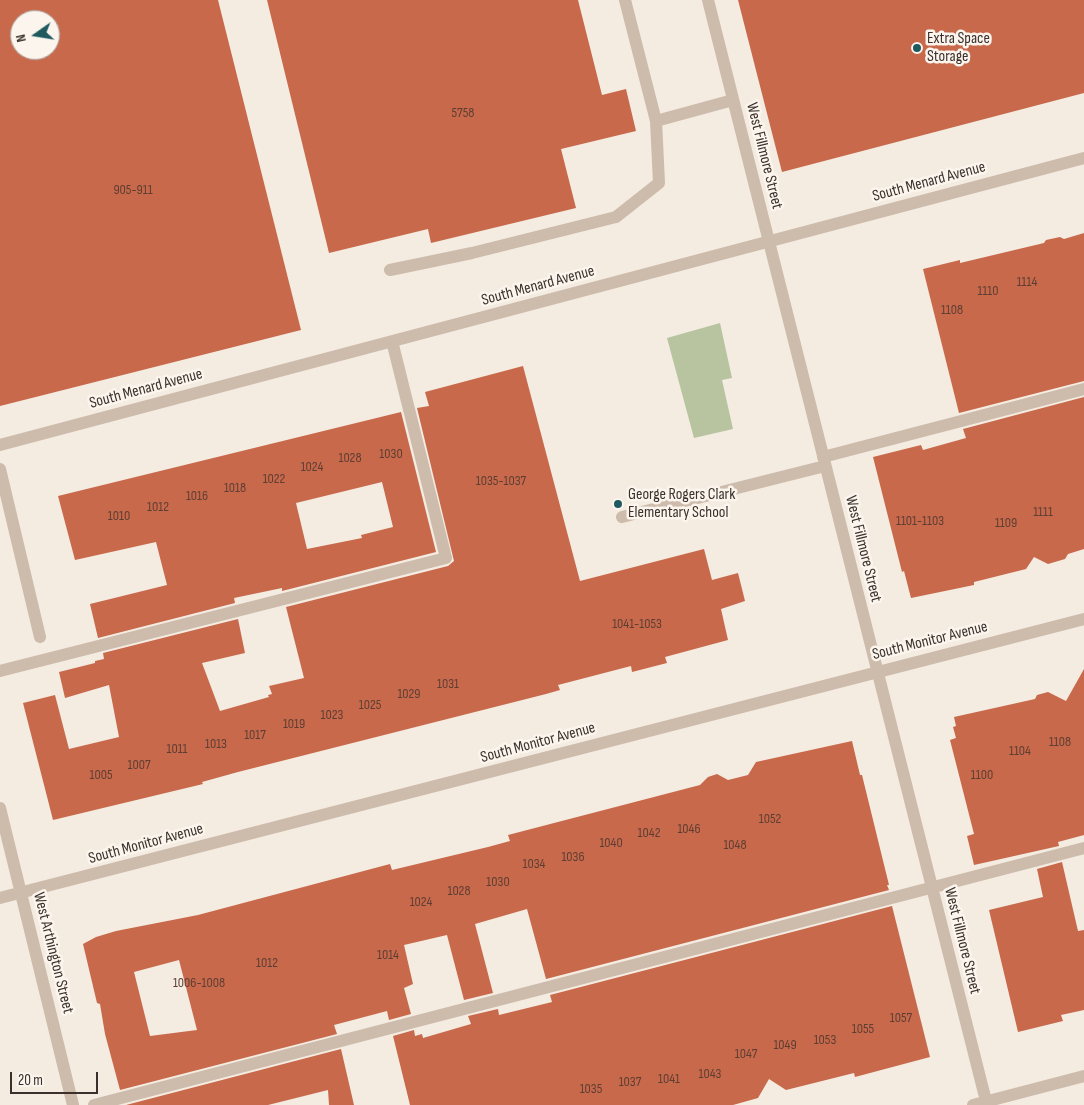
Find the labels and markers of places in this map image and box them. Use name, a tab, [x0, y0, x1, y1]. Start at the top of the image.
place label: Extra Space Storage	[927, 29, 990, 67]
marker: Extra Space Storage	[911, 42, 923, 54]
place label: George Rogers Clark Elementary School	[628, 485, 735, 523]
marker: George Rogers Clark Elementary School	[612, 498, 624, 510]

